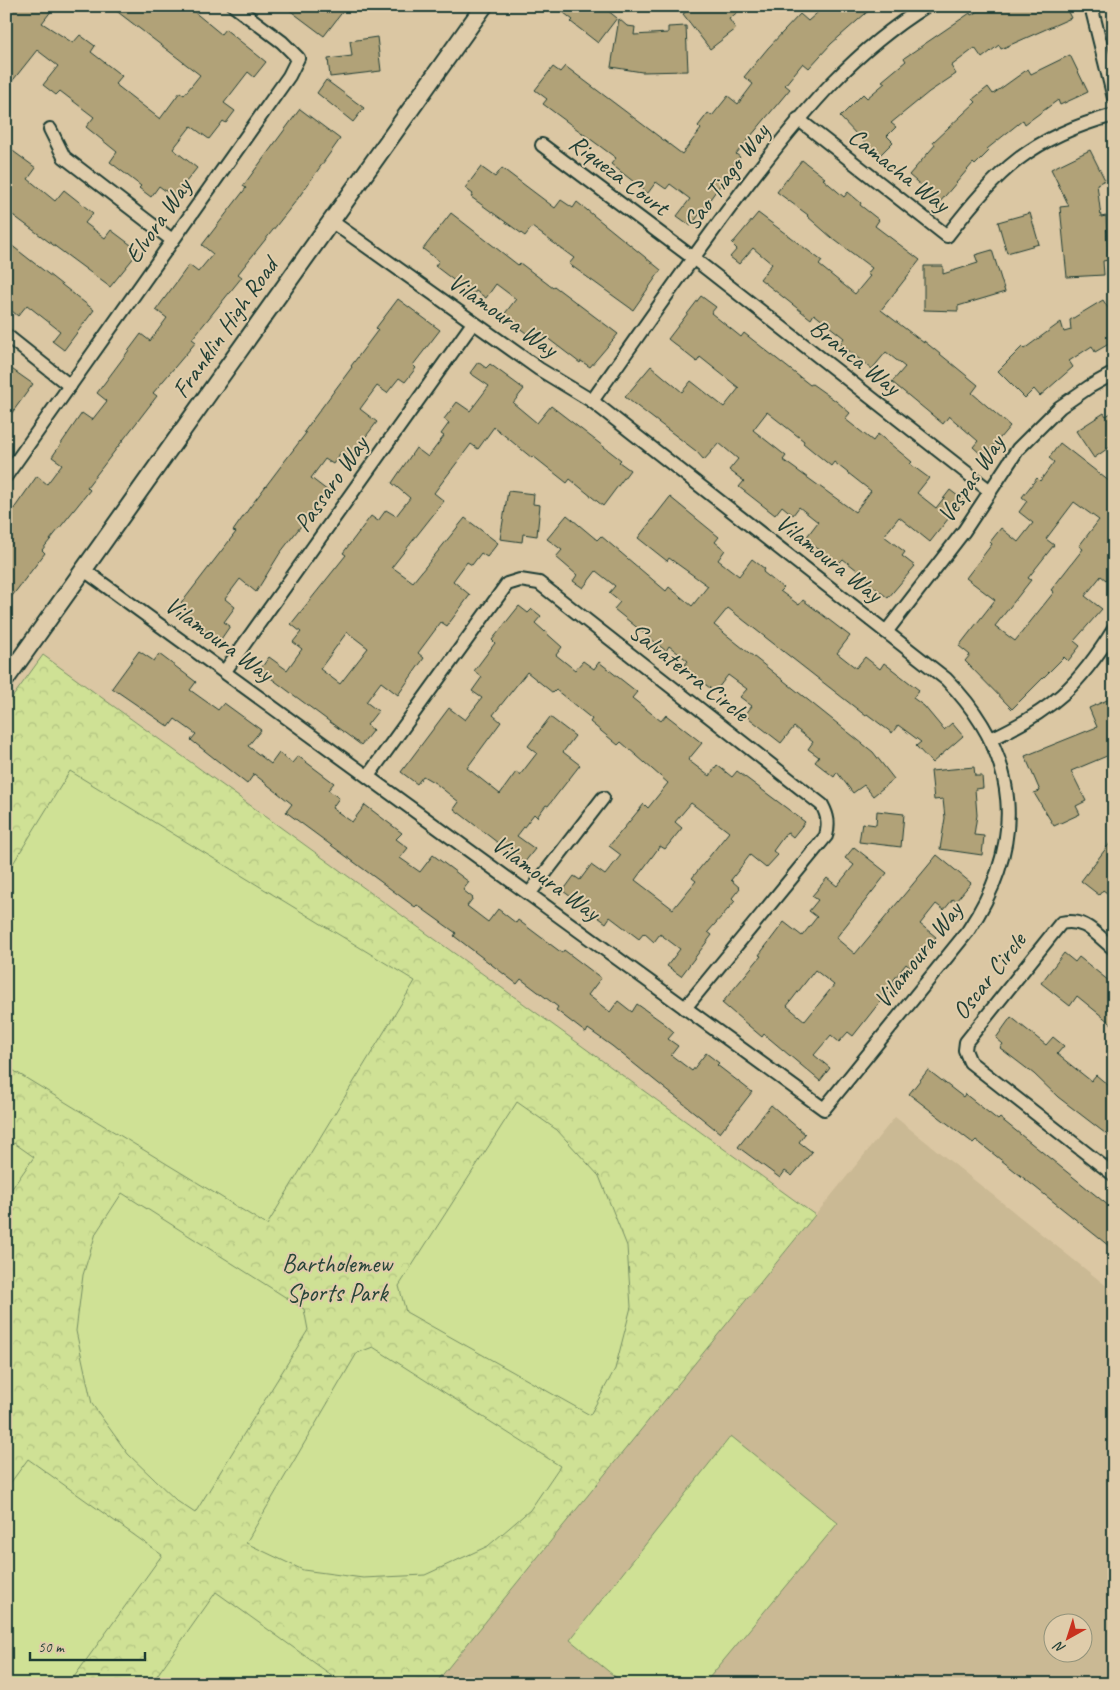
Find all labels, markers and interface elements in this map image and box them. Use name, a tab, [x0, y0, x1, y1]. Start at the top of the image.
street label: Sao Tiago Way	[676, 116, 777, 237]
street label: Camacha Way	[842, 120, 958, 221]
street label: Riqueza Court	[563, 127, 677, 225]
street label: Elvora Way	[117, 170, 200, 270]
street label: Franklin High Road	[165, 248, 287, 404]
street label: Vilamoura Way	[442, 266, 566, 366]
street label: Branca Way	[803, 312, 909, 404]
street label: Vespas Way	[930, 427, 1013, 529]
street label: Passaro Way	[287, 428, 377, 538]
street label: Vilamoura Way	[769, 506, 891, 611]
street label: Vilamoura Way	[158, 589, 282, 691]
street label: Salvaterra Circle	[623, 615, 757, 730]
street label: Vilamoura Way	[485, 828, 609, 930]
street label: Vilamoura Way	[866, 893, 971, 1015]
street label: Oscar Circle	[945, 924, 1034, 1026]
park label: Bartholemew Sports Park	[282, 1248, 394, 1309]
north arrow	[1042, 1612, 1092, 1662]
scale bar	[30, 1630, 145, 1662]
text: N	[1050, 1637, 1069, 1657]
text: 50 m	[38, 1638, 65, 1657]

